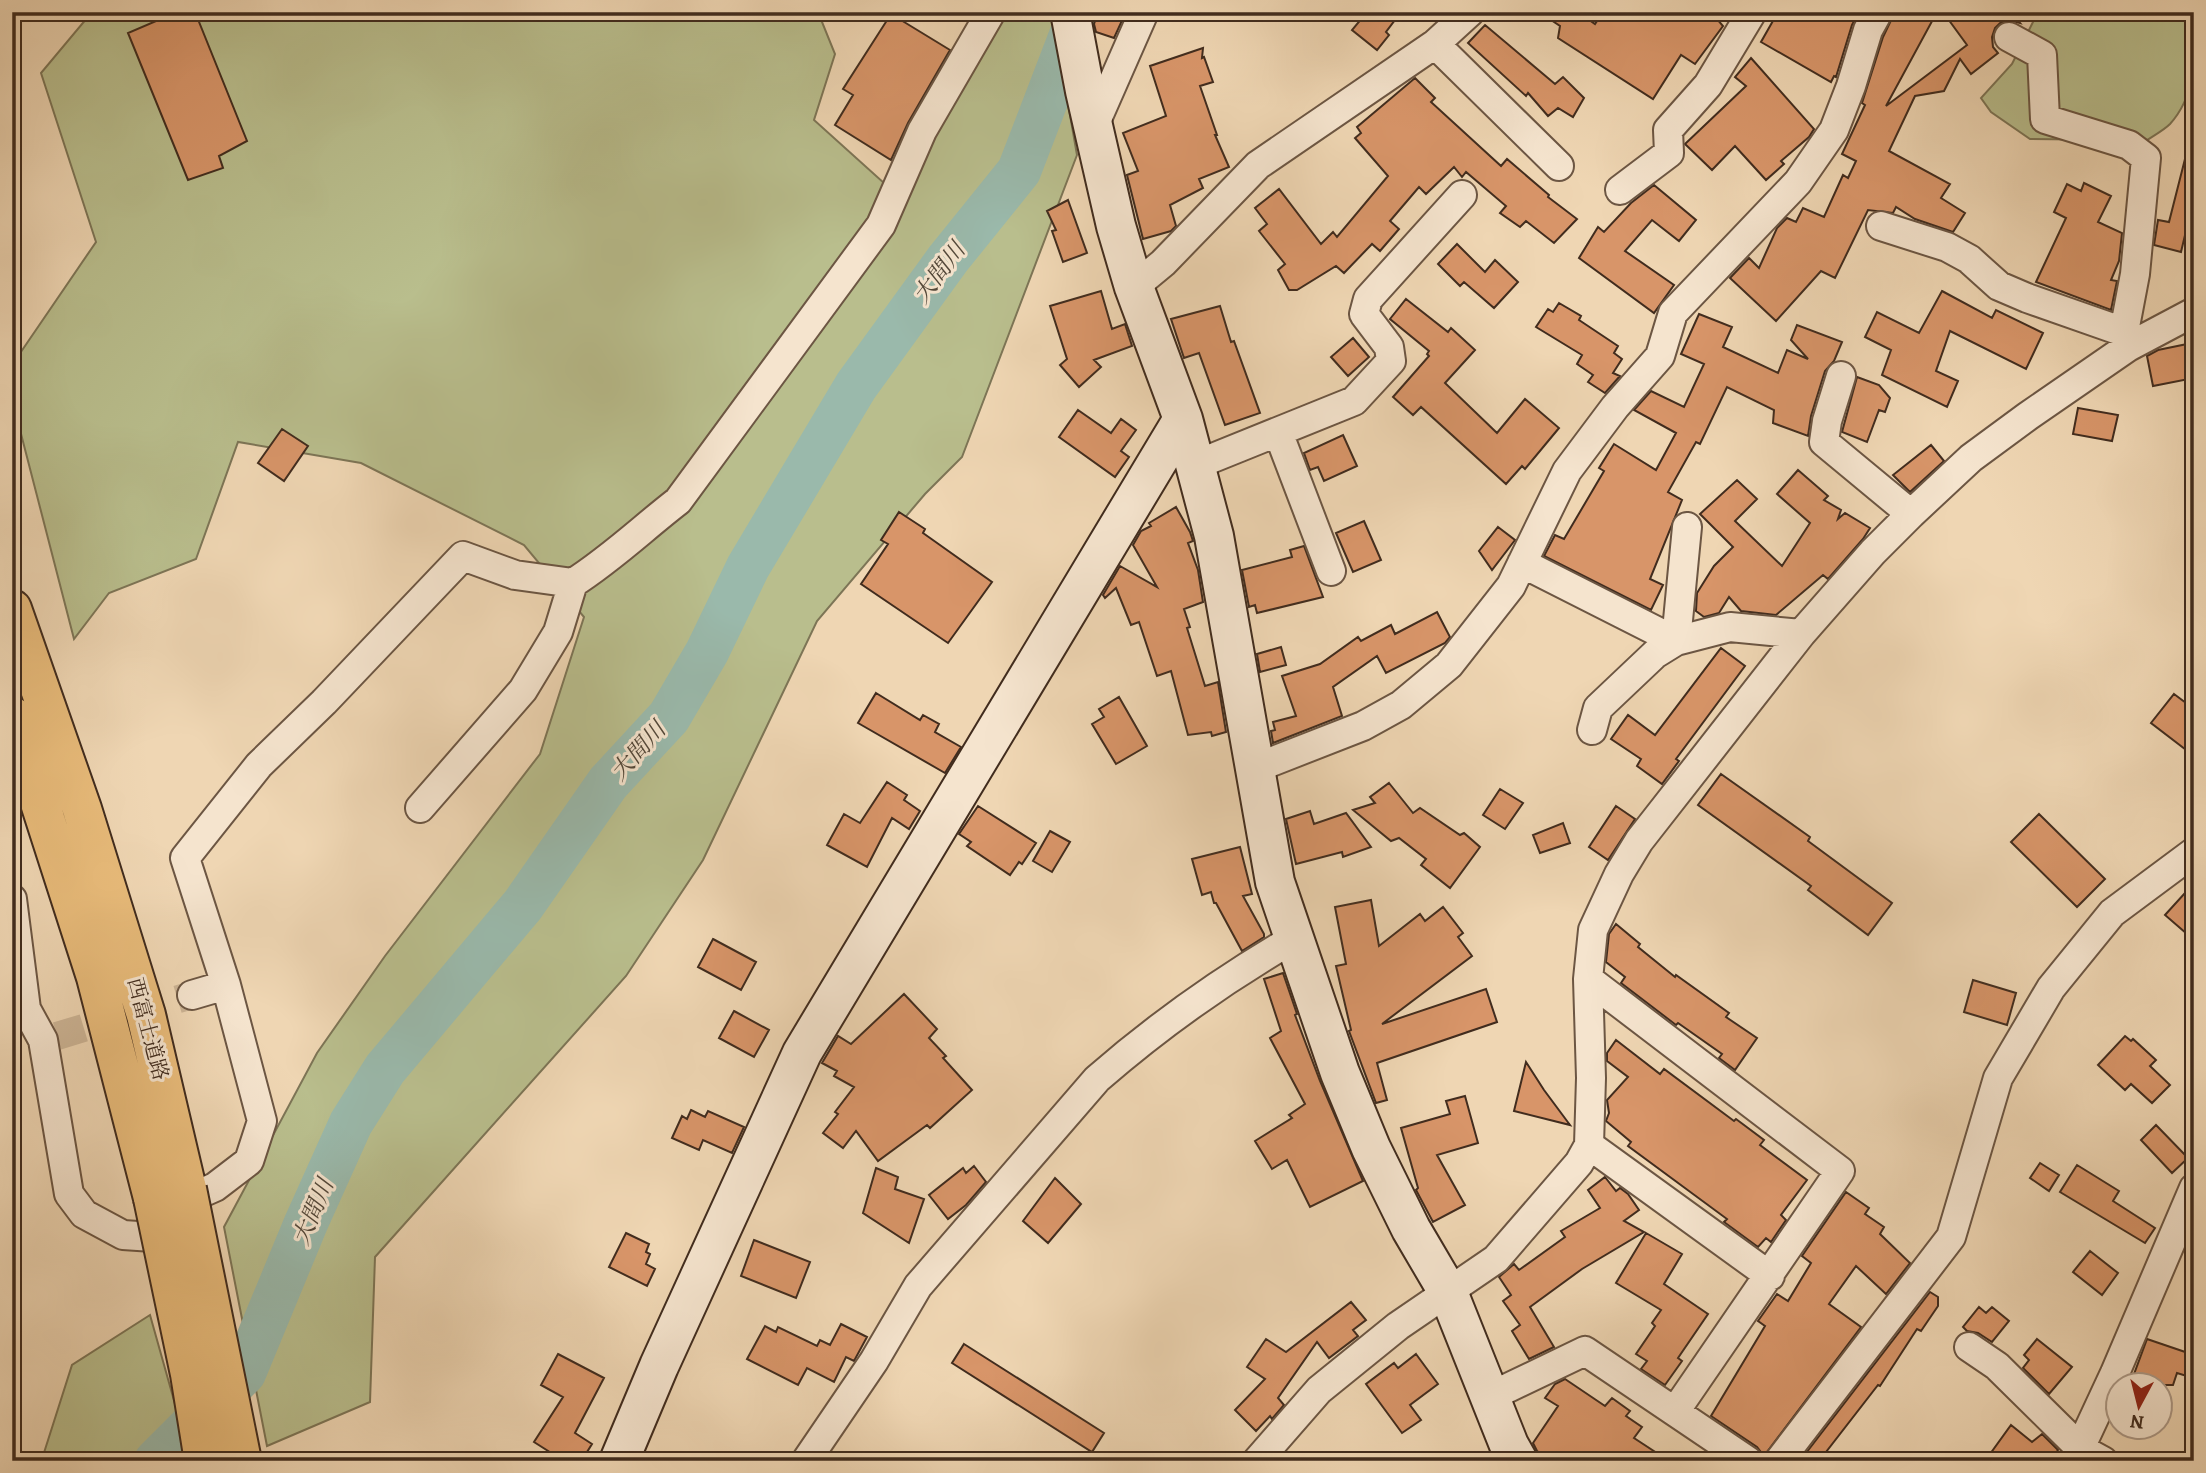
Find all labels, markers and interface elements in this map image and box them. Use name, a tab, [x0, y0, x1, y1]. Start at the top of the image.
water label: 大間川	[906, 234, 974, 310]
water label: 大間川	[603, 713, 675, 787]
street label: 西富士道路	[121, 975, 175, 1083]
water label: 大間川	[285, 1171, 342, 1250]
north arrow	[2104, 1372, 2174, 1442]
text: N	[2128, 1408, 2146, 1436]

